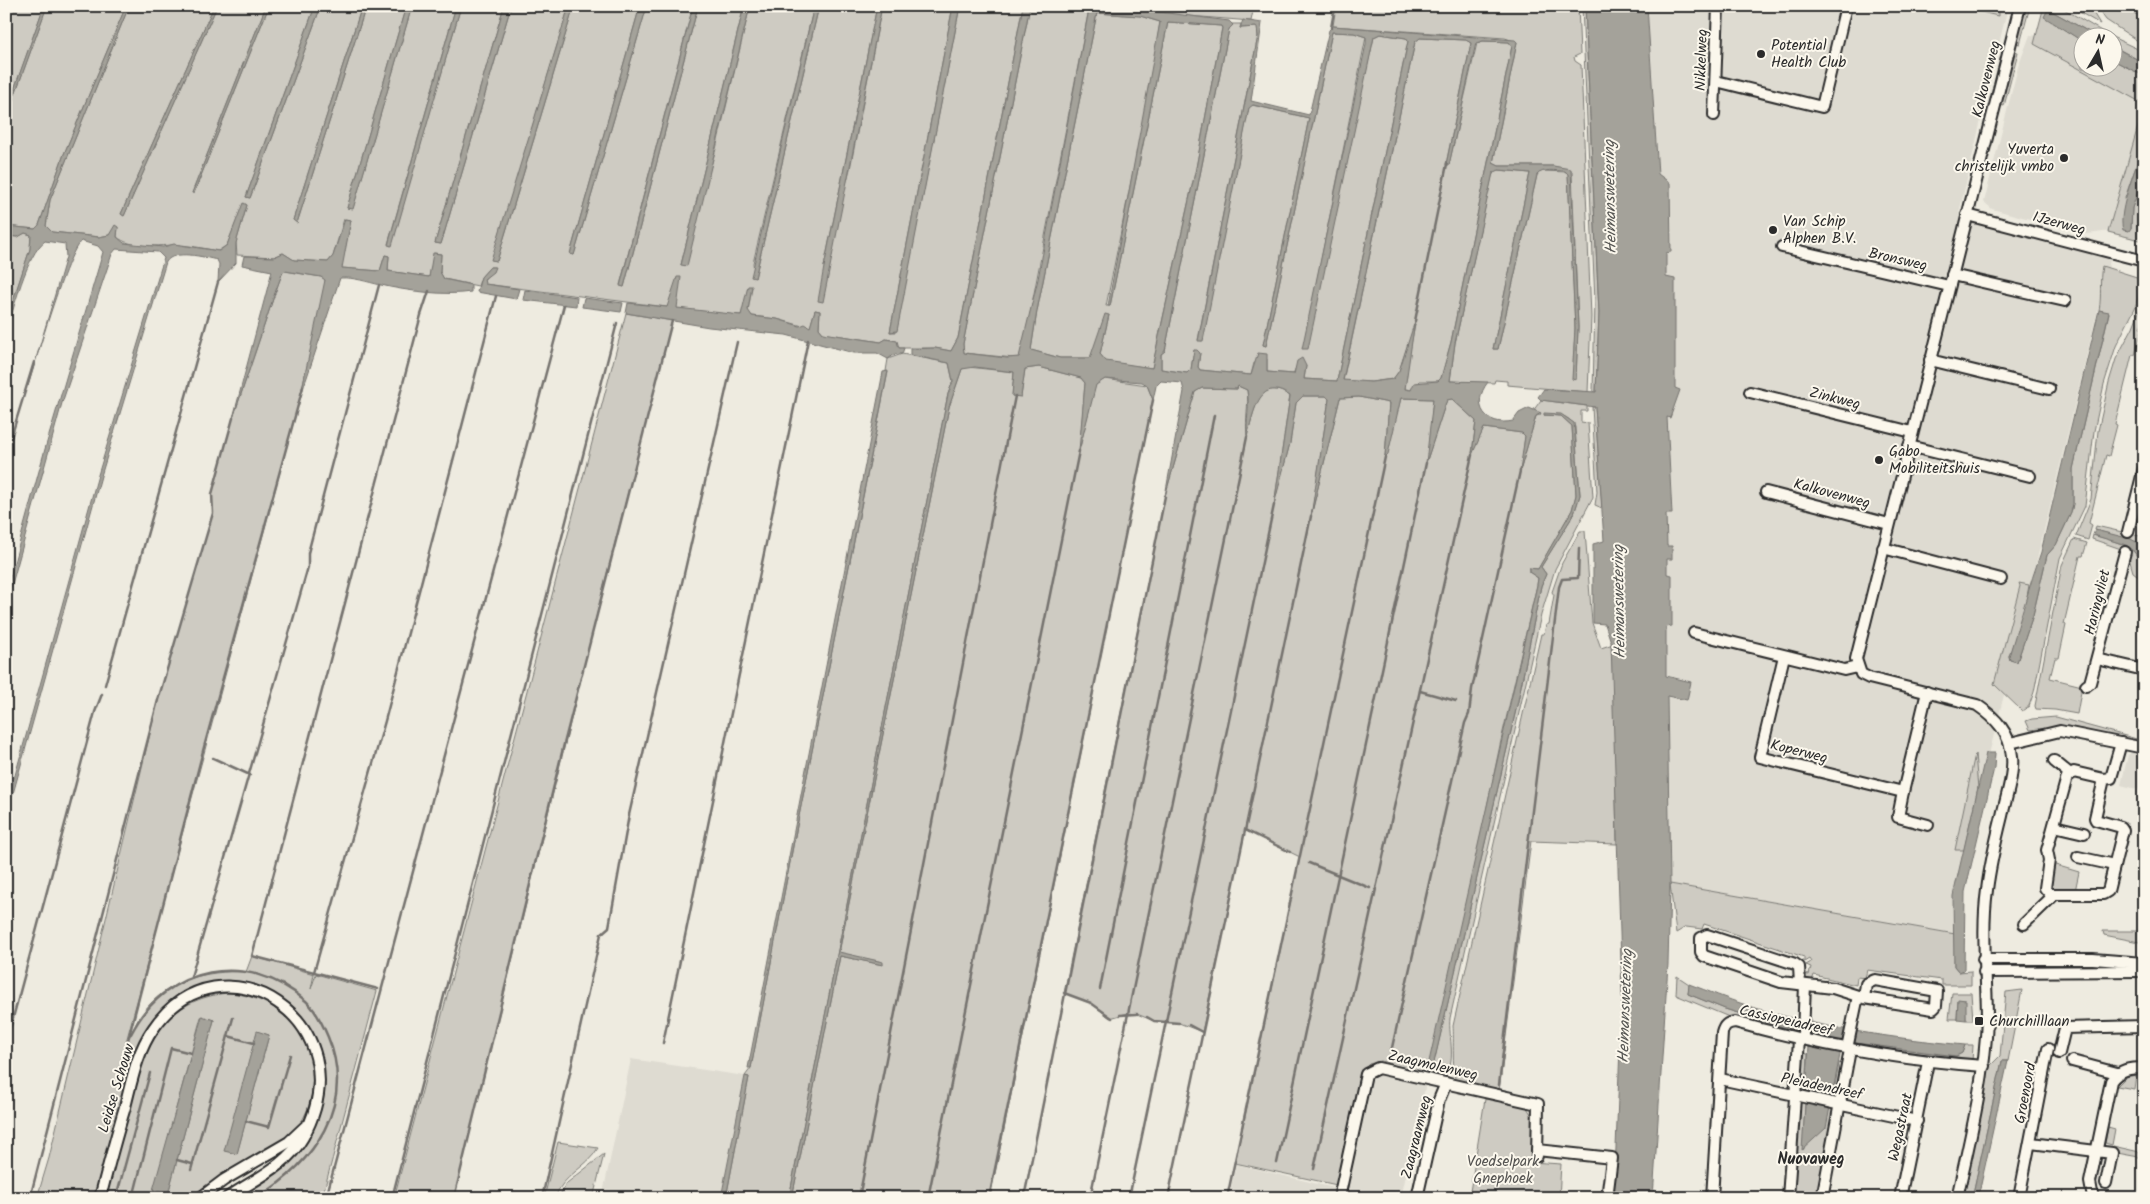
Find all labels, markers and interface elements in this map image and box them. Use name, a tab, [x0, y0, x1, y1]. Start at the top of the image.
north arrow	[2072, 28, 2122, 78]
street label: Nikkelweg	[1689, 29, 1715, 92]
text: N	[2094, 29, 2106, 52]
place label: Potential Health Club	[1771, 34, 1846, 75]
street label: Kalkovenweg	[1966, 38, 2008, 120]
marker: Potential Health Club	[1755, 48, 1767, 60]
water label: Heimanswetering	[1597, 138, 1624, 254]
place label: Yuverta christelijk vmbo	[1955, 138, 2054, 179]
marker: Yuverta christelijk vmbo	[2058, 152, 2070, 164]
street label: IJzerweg	[2030, 205, 2088, 243]
place label: Van Schip Alphen B.V.	[1783, 210, 1856, 251]
marker: Van Schip Alphen B.V.	[1767, 224, 1779, 236]
street label: Bronsweg	[1866, 242, 1930, 278]
street label: Zinkweg	[1807, 381, 1863, 417]
place label: Gabo Mobiliteitshuis	[1889, 440, 1980, 481]
marker: Gabo Mobiliteitshuis	[1873, 454, 1885, 466]
street label: Kalkovenweg	[1791, 472, 1873, 516]
water label: Heimanswetering	[1606, 543, 1633, 659]
street label: Haringvliet	[2078, 567, 2118, 638]
street label: Koperweg	[1767, 733, 1830, 771]
water label: Heimanswetering	[1611, 947, 1640, 1063]
street label: Cassiopeiadreef	[1737, 999, 1836, 1044]
place label: Churchilllaan	[1989, 1010, 2070, 1034]
marker: Churchilllaan	[1973, 1015, 1985, 1027]
street label: Leidse Schouw	[92, 1040, 142, 1136]
street label: Zaagmolenweg	[1385, 1044, 1480, 1088]
street label: Groenoord	[2008, 1060, 2044, 1126]
street label: Pleiadendreef	[1779, 1067, 1866, 1108]
street label: Wegastraat	[1882, 1090, 1920, 1164]
street label: Zaagraamweg	[1395, 1093, 1439, 1182]
district label: Nuovaweg	[1778, 1147, 1844, 1172]
park label: Voedselpark Gnephoek	[1467, 1150, 1540, 1191]

